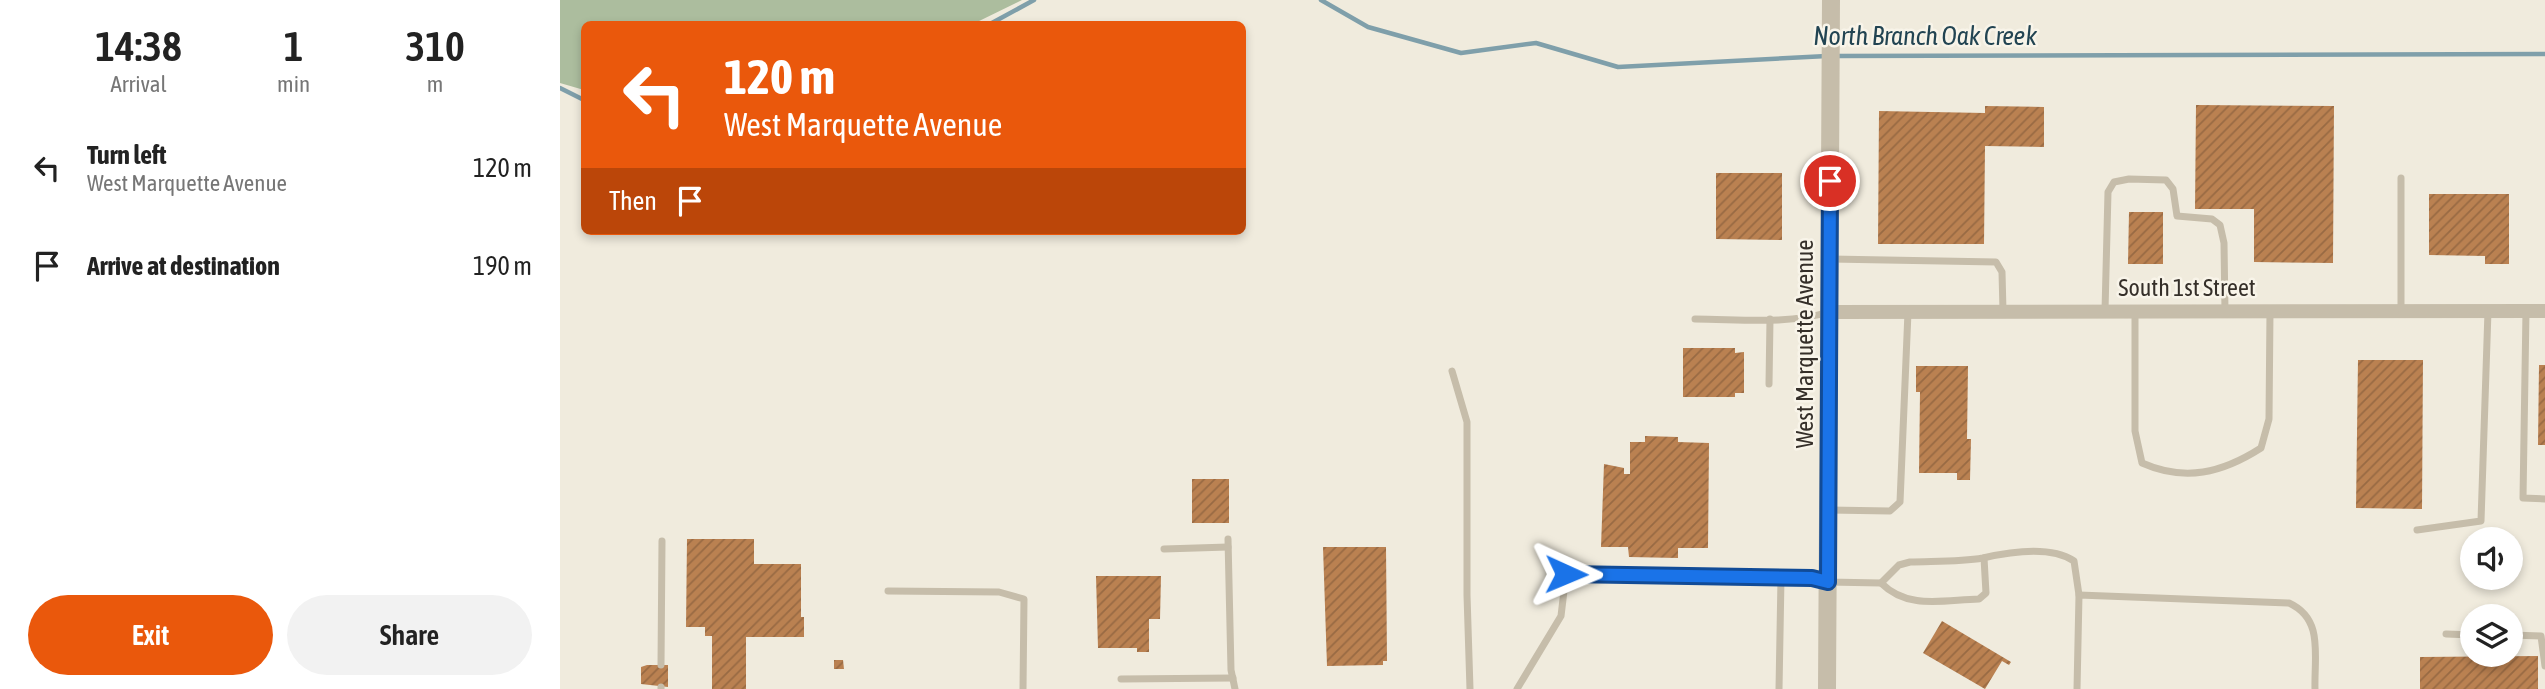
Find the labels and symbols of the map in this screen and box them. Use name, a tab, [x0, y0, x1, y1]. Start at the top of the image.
water label: North Branch Oak Creek	[1813, 21, 2037, 51]
pin	[1800, 151, 1860, 211]
street label: West Marquette Avenue	[1791, 240, 1818, 448]
street label: South 1st Street	[2118, 274, 2256, 301]
position arrow	[1529, 537, 1603, 611]

